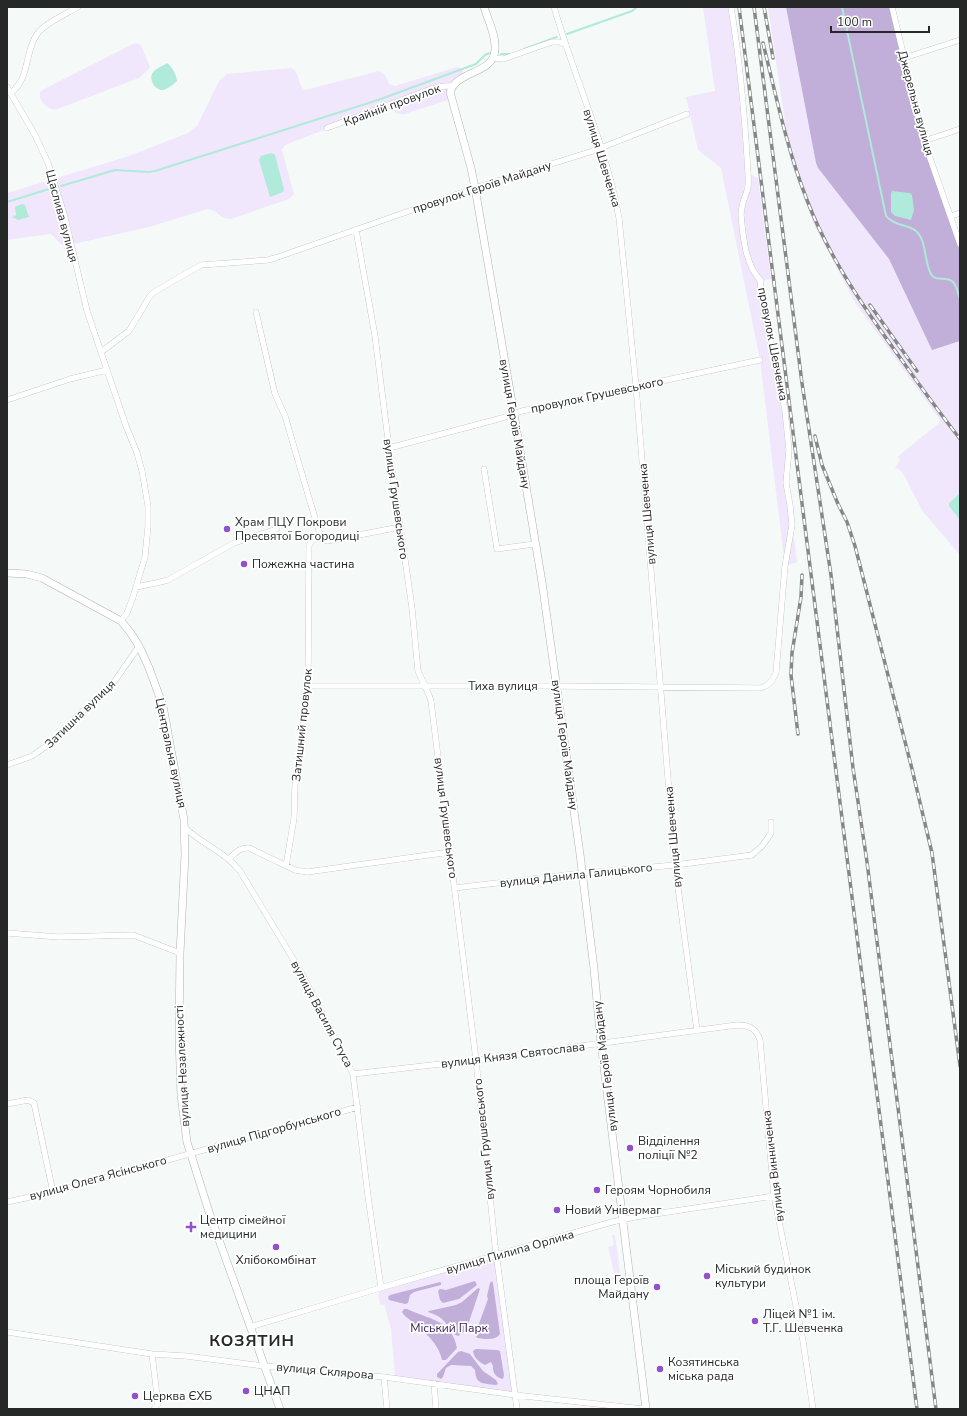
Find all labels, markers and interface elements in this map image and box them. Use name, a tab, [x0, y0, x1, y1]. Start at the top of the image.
scale bar	[831, 8, 929, 34]
text: 100 m	[837, 14, 872, 30]
street label: Джерельна вулиця	[894, 48, 938, 158]
street label: Крайній провулок	[341, 80, 443, 130]
street label: вулиця Шевченка	[579, 107, 625, 209]
street label: провулок Героїв Майдану	[411, 157, 554, 217]
street label: Щаслива вулиця	[42, 168, 82, 264]
street label: провулок Шевченка	[754, 286, 792, 402]
street label: вулиця Героїв Майдану	[496, 358, 534, 491]
street label: провулок Грушевського	[529, 373, 665, 417]
street label: вулиця Грушевського	[380, 438, 412, 561]
street label: вулиця Шевченка	[635, 463, 659, 565]
place label: Храм ПЦУ Покрови Пресвятої Богородиці	[235, 514, 359, 544]
marker: Храм ПЦУ Покрови Пресвятої Богородиці	[222, 524, 232, 534]
place label: Пожежна частина	[252, 556, 354, 572]
marker: Пожежна частина	[239, 559, 249, 569]
street label: Затишний провулок	[288, 667, 316, 782]
street label: Затишна вулиця	[41, 676, 119, 752]
street label: Тиха вулиця	[468, 678, 538, 694]
street label: вулиця Героїв Майдану	[548, 679, 582, 812]
street label: Центральна вулиця	[152, 697, 190, 809]
street label: вулиця Грушевського	[431, 757, 461, 880]
street label: вулиця Шевченка	[661, 786, 685, 888]
street label: вулиця Данила Галицького	[499, 859, 653, 891]
street label: вулиця Василя Стуса	[287, 958, 357, 1070]
street label: вулиця Героїв Майдану	[589, 999, 621, 1132]
street label: вулиця Незалежності	[171, 1005, 193, 1127]
street label: вулиця Князя Святослава	[440, 1038, 586, 1072]
street label: вулиця Грушевського	[470, 1077, 498, 1200]
street label: вулиця Підгорбунського	[205, 1103, 343, 1157]
street label: вулиця Винниченка	[758, 1109, 788, 1223]
place label: Відділення поліції №2	[638, 1133, 700, 1163]
marker: Відділення поліції №2	[625, 1143, 635, 1153]
street label: вулиця Олега Ясінського	[28, 1152, 168, 1204]
place label: Героям Чорнобиля	[605, 1182, 711, 1198]
marker: Героям Чорнобиля	[592, 1185, 602, 1195]
place label: Новий Універмаг	[565, 1202, 662, 1218]
marker: Новий Універмаг	[552, 1205, 562, 1215]
place label: Центр сімейної медицини	[200, 1212, 286, 1242]
marker: Центр сімейної медицини	[185, 1221, 197, 1233]
street label: вулиця Пилипа Орлика	[444, 1226, 576, 1278]
marker: Хлібокомбінат	[271, 1242, 281, 1252]
place label: Хлібокомбінат	[236, 1252, 317, 1268]
place label: Міський будинок культури	[715, 1261, 811, 1291]
marker: Міський будинок культури	[702, 1271, 712, 1281]
place label: площа Героїв Майдану	[574, 1272, 650, 1302]
marker: площа Героїв Майдану	[652, 1282, 662, 1292]
place label: Ліцей №1 ім. Т.Г. Шевченка	[763, 1306, 843, 1336]
marker: Ліцей №1 ім. Т.Г. Шевченка	[750, 1316, 760, 1326]
park label: Міський Парк	[410, 1320, 489, 1336]
district label: КОЗЯТИН	[209, 1330, 295, 1352]
place label: Козятинська міська рада	[668, 1354, 739, 1384]
street label: вулиця Склярова	[276, 1359, 374, 1383]
marker: Козятинська міська рада	[655, 1364, 665, 1374]
place label: ЦНАП	[254, 1383, 290, 1399]
marker: ЦНАП	[241, 1386, 251, 1396]
place label: Церква ЄХБ	[143, 1388, 212, 1404]
marker: Церква ЄХБ	[130, 1391, 140, 1401]

